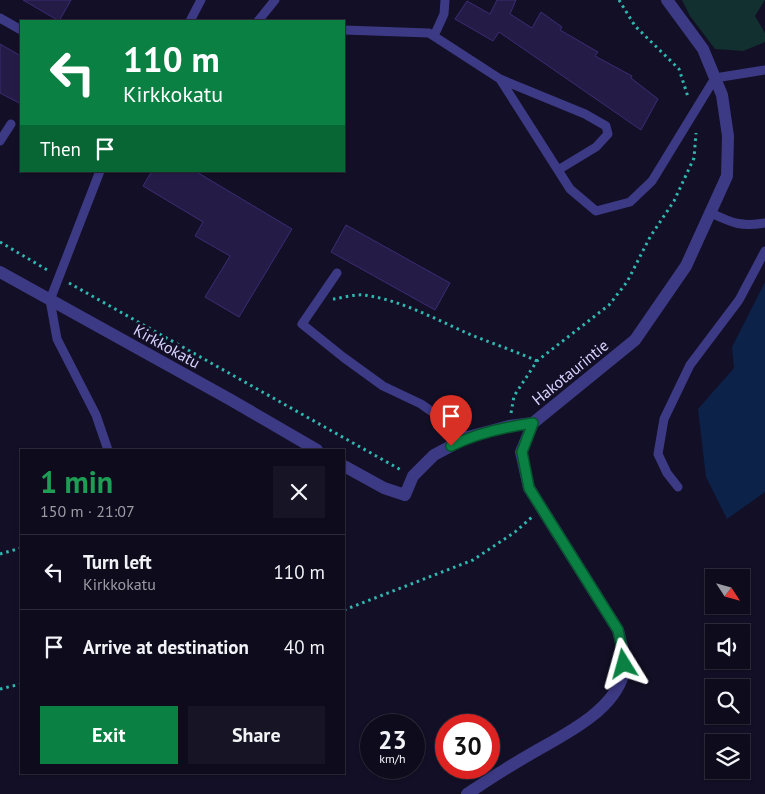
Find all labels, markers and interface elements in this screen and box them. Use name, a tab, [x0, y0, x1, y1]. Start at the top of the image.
text: 110 m	[123, 36, 220, 82]
icon: left	[40, 40, 105, 105]
text: Kirkkokatu	[123, 80, 223, 108]
icon: arrive	[91, 135, 119, 163]
text: Then	[40, 137, 81, 161]
street label: Kirkkokatu	[130, 320, 204, 372]
street label: Hakotaurintie	[528, 335, 612, 409]
pin	[430, 395, 472, 446]
icon: arrive	[437, 402, 465, 430]
text: 1 min	[40, 462, 113, 501]
button: close	[273, 466, 325, 518]
text: 150 m · 21:07	[40, 501, 135, 521]
text: Turn left	[83, 550, 152, 574]
icon: left	[40, 558, 68, 586]
text: 110 m	[273, 560, 325, 584]
north arrow	[705, 569, 750, 614]
map controls	[705, 569, 750, 779]
text: Kirkkokatu	[83, 574, 156, 594]
button: sound	[705, 624, 750, 669]
icon: arrive	[40, 633, 68, 661]
text: Arrive at destination	[83, 635, 249, 659]
text: 40 m	[284, 635, 325, 659]
position arrow	[597, 637, 649, 689]
button: search	[705, 679, 750, 724]
button: Exit	[40, 706, 178, 764]
button: Share	[188, 706, 325, 764]
speed limit sign: 30	[435, 714, 500, 779]
text: 23	[378, 724, 407, 756]
button: layers	[705, 734, 750, 779]
text: km/h	[379, 751, 406, 766]

